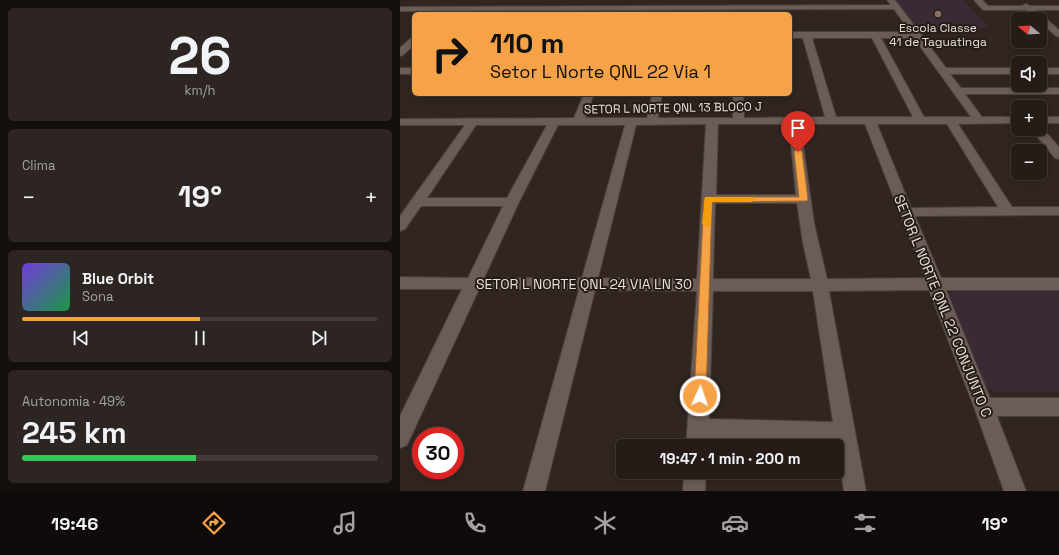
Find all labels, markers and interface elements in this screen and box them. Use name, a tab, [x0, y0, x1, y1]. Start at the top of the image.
marker: Escola Classe 41 de Taguatinga	[933, 9, 943, 19]
north arrow	[1011, 12, 1047, 48]
map controls	[1011, 12, 1047, 180]
place label: Escola Classe 41 de Taguatinga	[889, 20, 987, 50]
text: 26	[168, 23, 232, 89]
text: 110 m	[490, 25, 564, 61]
icon: right	[424, 28, 476, 80]
button: sound	[1011, 56, 1047, 92]
text: Setor L Norte QNL 22 Via 1	[490, 60, 711, 83]
text: km/h	[185, 82, 215, 99]
street label: SETOR L NORTE QNL 13 BLOCO J	[584, 98, 762, 118]
button: +	[1011, 100, 1047, 136]
pin	[781, 111, 815, 152]
icon: arrive	[787, 117, 809, 139]
button: −	[1011, 144, 1047, 180]
text: Clima	[22, 157, 55, 174]
text: 19°	[178, 177, 222, 216]
text: −	[22, 183, 36, 211]
text: +	[364, 183, 378, 211]
street label: SETOR L NORTE QNL 22 CONJUNTO C	[890, 192, 996, 420]
text: Blue Orbit	[82, 269, 154, 288]
street label: SETOR L NORTE QNL 24 VIA LN 30	[476, 275, 692, 293]
text: Sona	[82, 288, 113, 305]
icon: previous	[70, 327, 92, 349]
icon: pause	[189, 327, 211, 349]
icon: next	[308, 327, 330, 349]
position arrow	[679, 375, 721, 417]
text: Autonomia · 49%	[22, 393, 125, 410]
text: 245 km	[22, 413, 127, 452]
speed limit sign: 30	[412, 427, 464, 479]
text: 19:47 · 1 min · 200 m	[659, 449, 801, 468]
icon: directions	[200, 509, 228, 537]
icon: music	[331, 509, 359, 537]
icon: phone	[461, 509, 489, 537]
icon: climate	[591, 509, 619, 537]
icon: car	[721, 509, 749, 537]
icon: filters	[851, 509, 879, 537]
text: 19:46	[51, 512, 98, 535]
text: 19°	[981, 512, 1008, 535]

